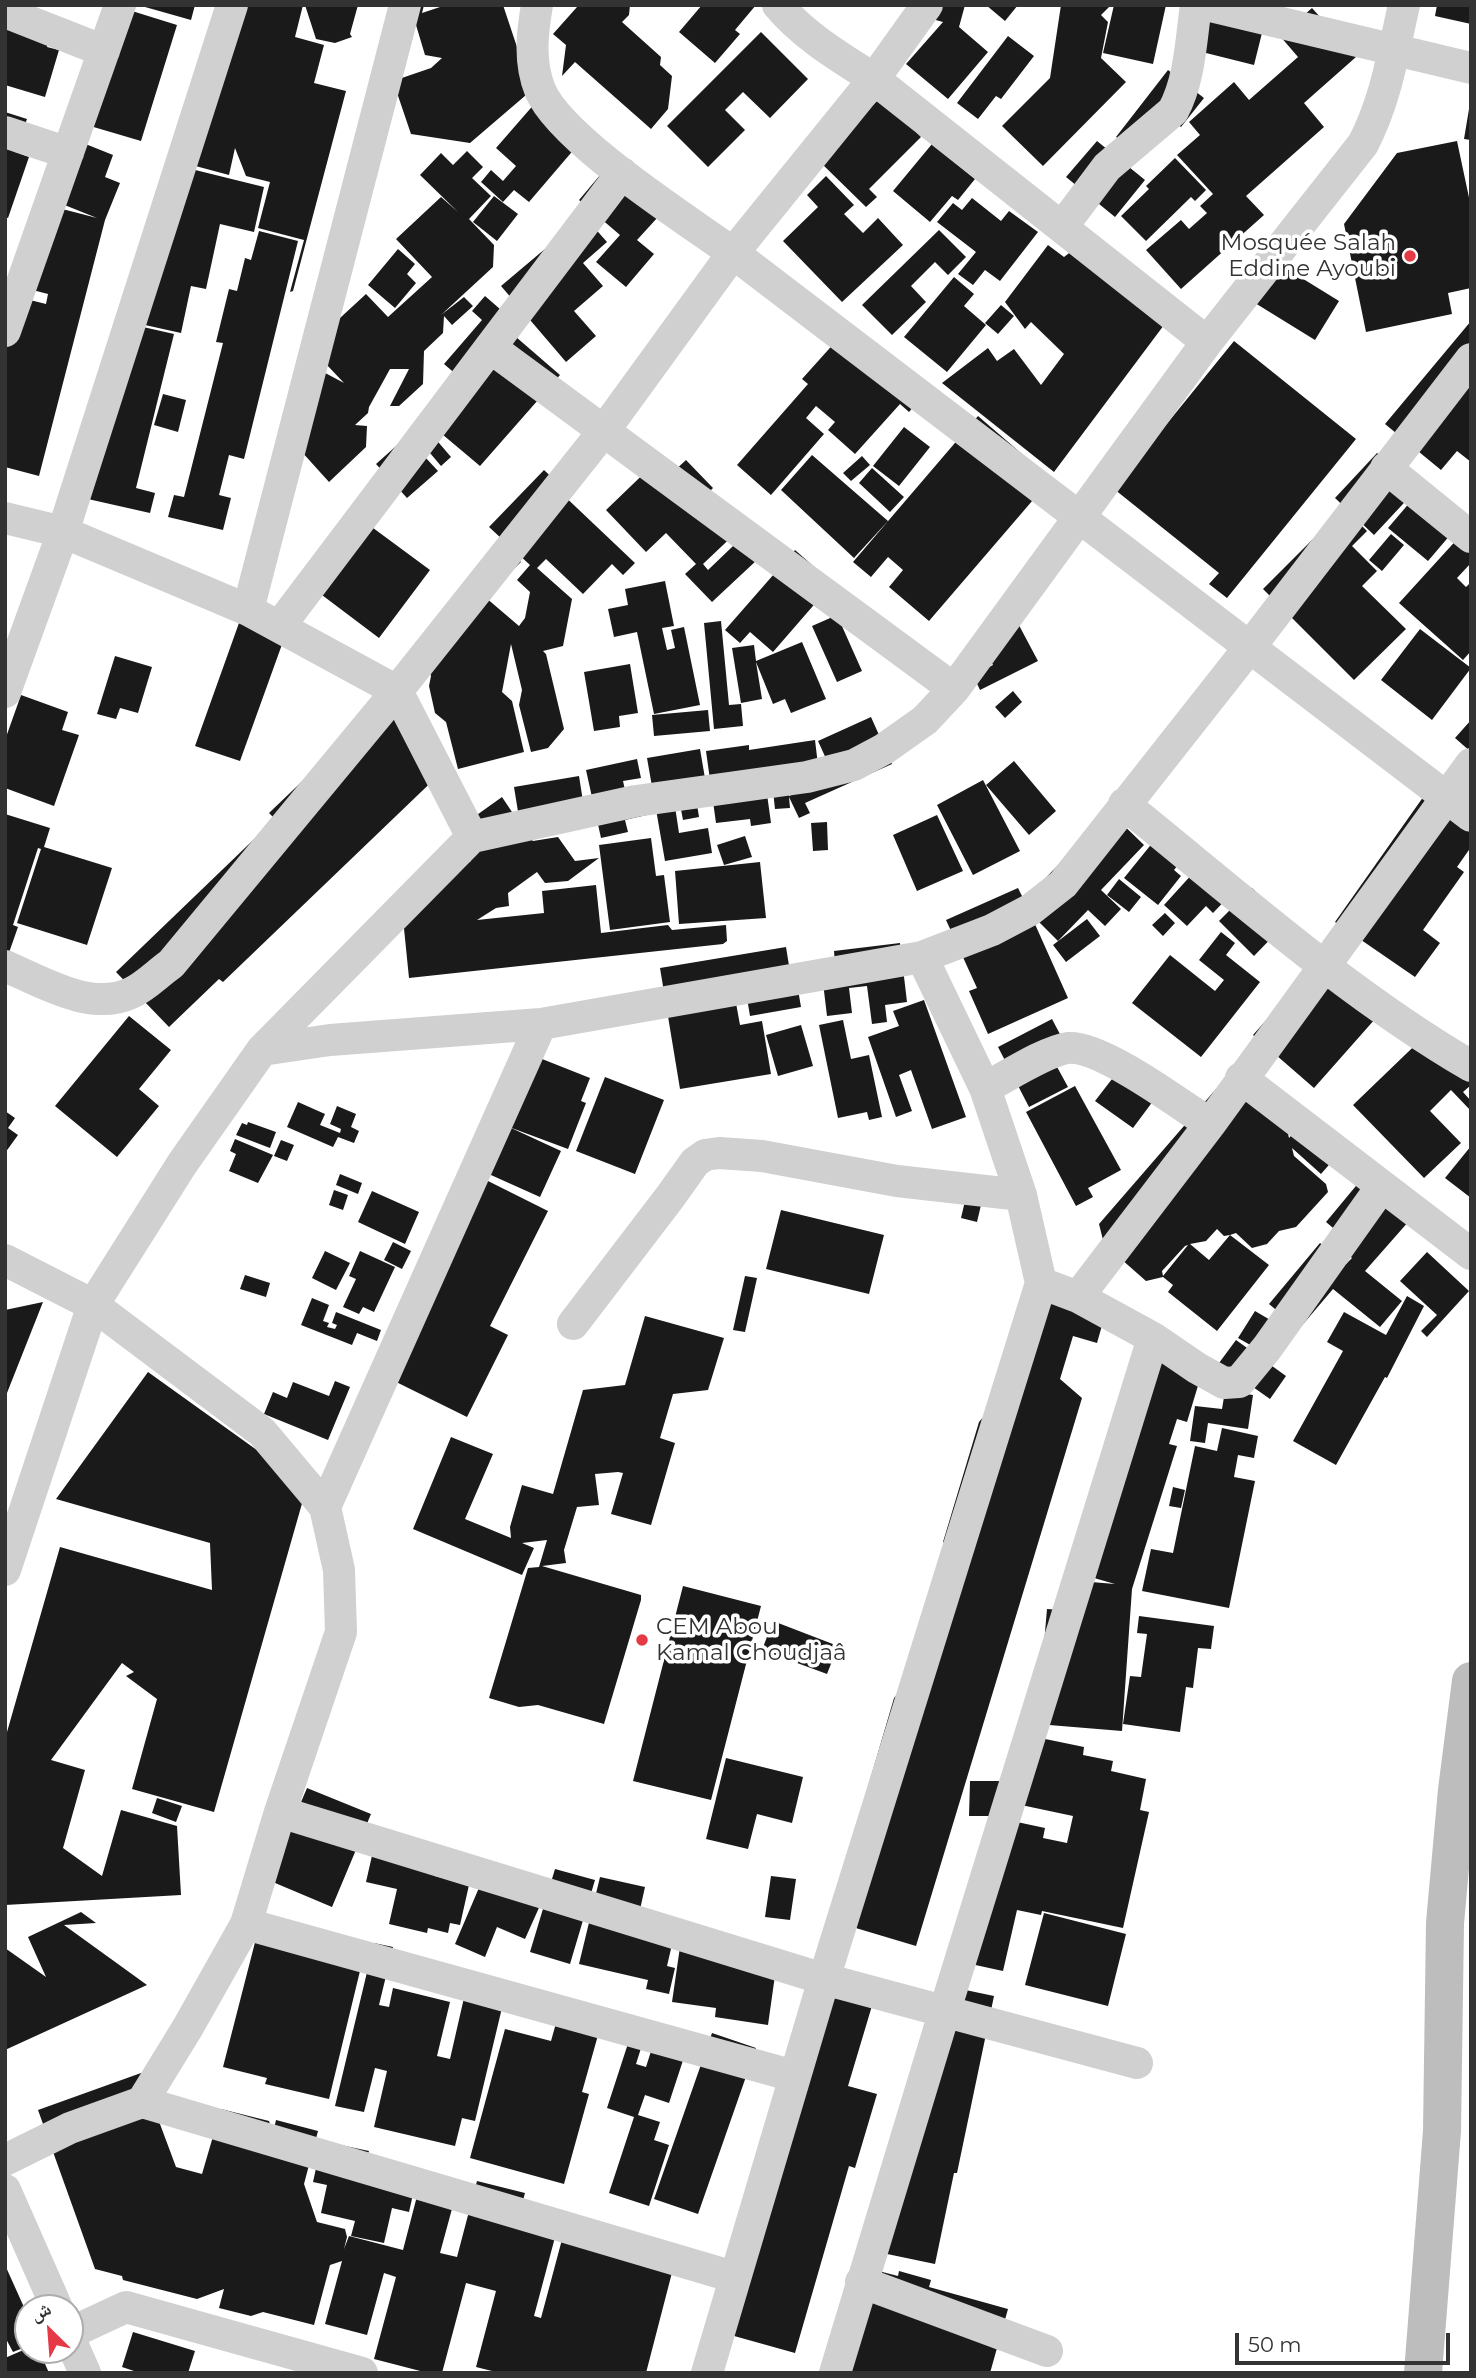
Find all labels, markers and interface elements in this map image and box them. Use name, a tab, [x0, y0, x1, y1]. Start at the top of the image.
place label: Mosquée Salah Eddine Ayoubi	[1221, 229, 1396, 283]
marker: Mosquée Salah Eddine Ayoubi	[1402, 248, 1418, 264]
place label: CEM Abou Kamal Choudjaâ	[656, 1613, 847, 1667]
marker: CEM Abou Kamal Choudjaâ	[634, 1632, 650, 1648]
north arrow	[14, 2294, 84, 2364]
text: ش	[27, 2297, 55, 2326]
scale bar	[1238, 2318, 1453, 2362]
text: 50 m	[1248, 2332, 1302, 2357]

